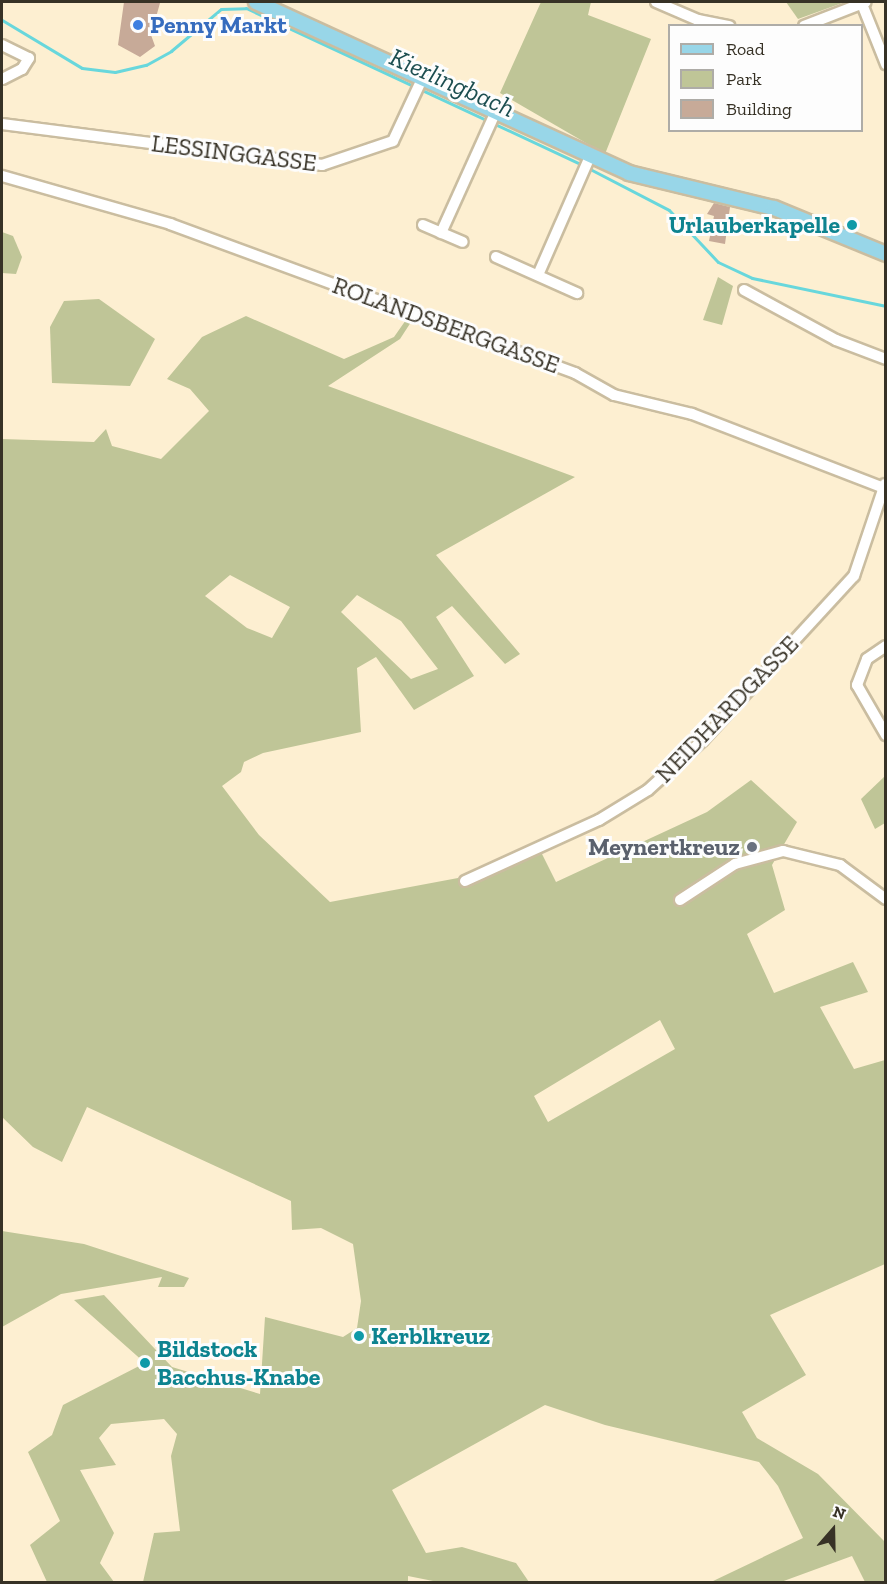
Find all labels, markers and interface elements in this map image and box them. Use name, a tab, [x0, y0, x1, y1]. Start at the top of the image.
place label: Penny Markt	[150, 11, 287, 39]
marker: Penny Markt	[131, 18, 145, 32]
legend	[668, 24, 863, 132]
text: Road	[726, 38, 765, 60]
water label: Kierlingbach	[385, 42, 519, 124]
text: Park	[726, 68, 762, 90]
text: Building	[726, 98, 792, 120]
street label: LESSINGGASSE	[150, 129, 318, 177]
place label: Urlauberkapelle	[669, 211, 840, 239]
marker: Urlauberkapelle	[845, 218, 859, 232]
street label: ROLANDSBERGGASSE	[329, 271, 563, 379]
street label: NEIDHARDGASSE	[650, 630, 804, 788]
place label: Meynertkreuz	[588, 833, 740, 861]
marker: Meynertkreuz	[745, 840, 759, 854]
place label: Kerblkreuz	[371, 1322, 490, 1350]
marker: Kerblkreuz	[352, 1329, 366, 1343]
place label: Bildstock Bacchus-Knabe	[157, 1335, 320, 1391]
marker: Bildstock Bacchus-Knabe	[138, 1356, 152, 1370]
north arrow	[803, 1500, 863, 1560]
text: N	[830, 1502, 848, 1524]

